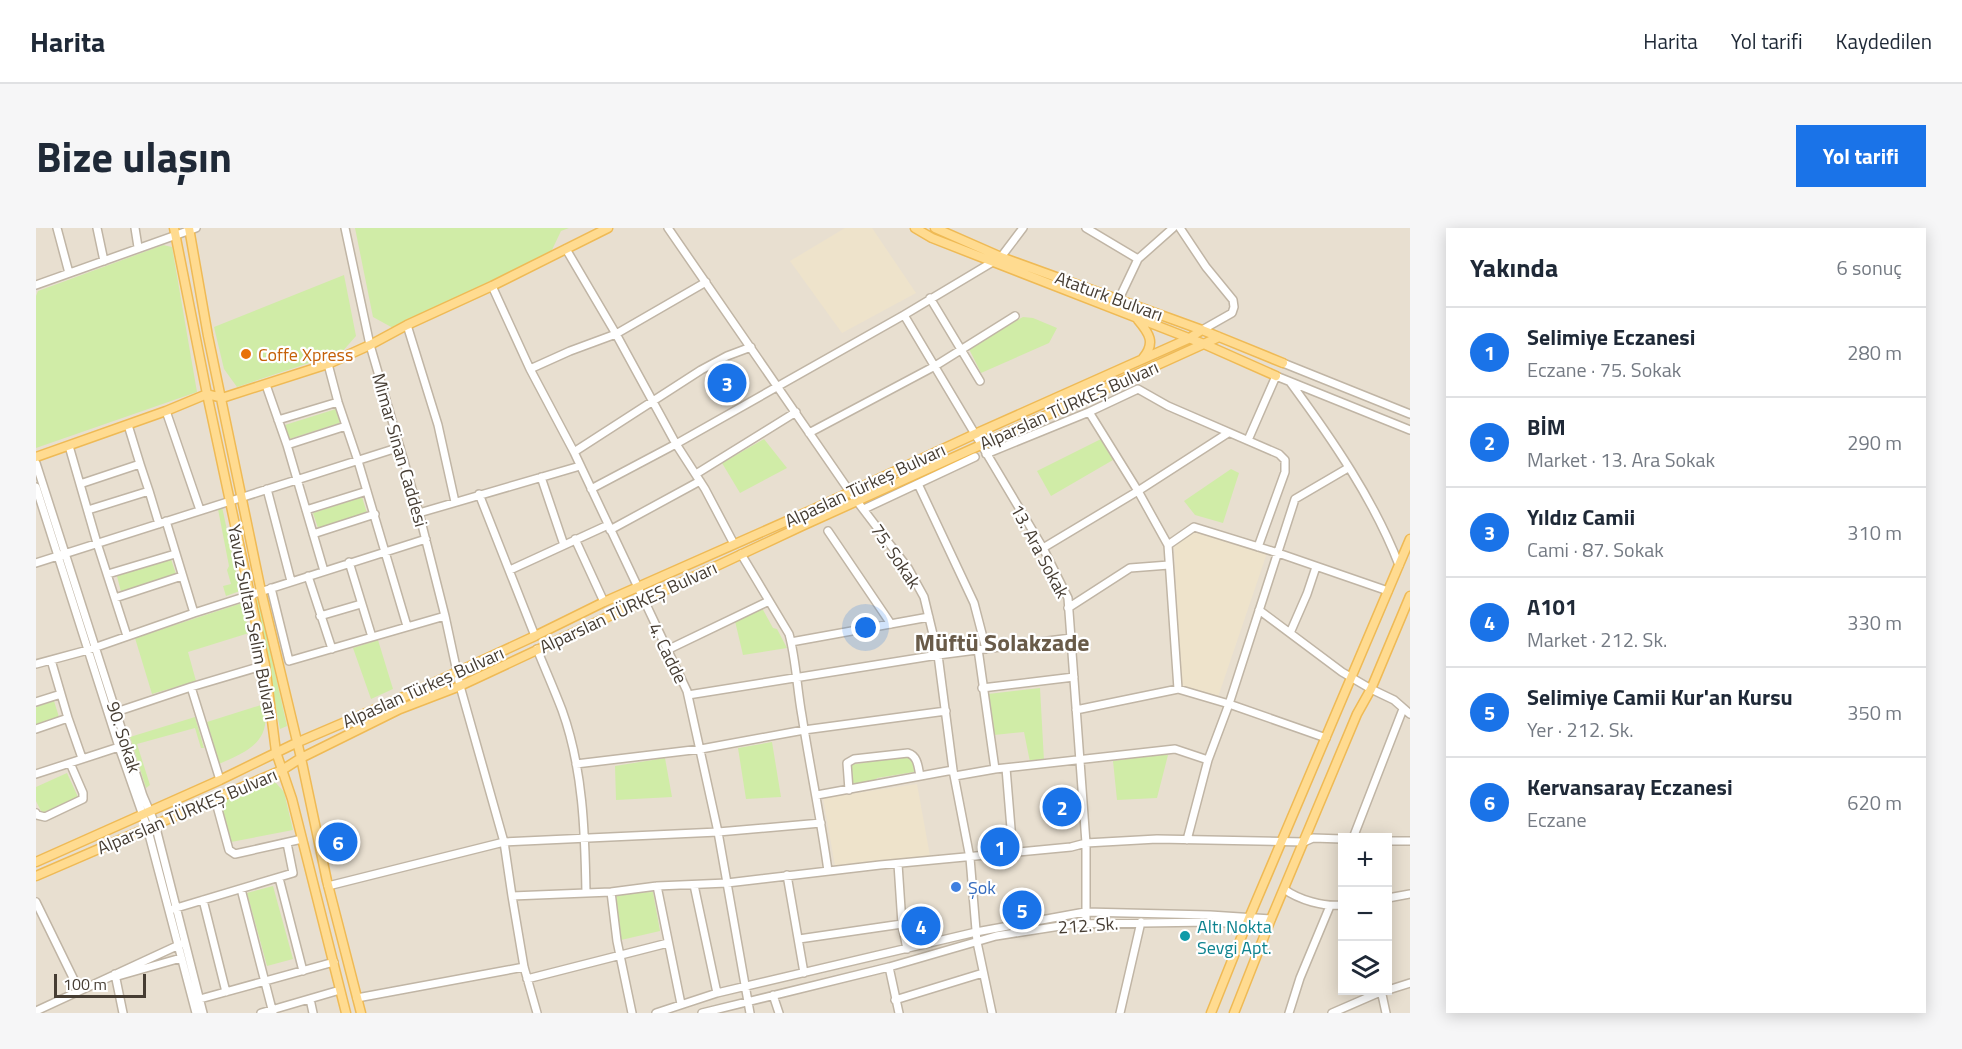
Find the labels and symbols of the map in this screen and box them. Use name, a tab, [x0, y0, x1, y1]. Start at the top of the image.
street label: Ataturk Bulvarı	[1051, 264, 1167, 328]
place label: Coffe Xpress	[258, 341, 353, 368]
marker: Coffe Xpress	[239, 347, 253, 361]
street label: Alparslan TÜRKEŞ Bulvarı	[975, 353, 1163, 457]
pin: 3	[708, 360, 746, 406]
street label: Mimar Sinan Caddesi	[365, 370, 435, 530]
street label: Alpaslan Türkeş Bulvarı	[780, 436, 950, 534]
street label: 13. Ara Sokak	[1004, 499, 1076, 603]
street label: 75. Sokak	[864, 518, 928, 594]
street label: Yavuz Sultan Selim Bulvarı	[221, 522, 285, 722]
street label: Alparslan TÜRKEŞ Bulvarı	[535, 554, 721, 660]
your location	[851, 613, 880, 642]
street label: 4. Cadde	[642, 618, 694, 688]
district label: Müftü Solakzade	[914, 624, 1090, 660]
street label: Alpaslan Türkeş Bulvarı	[338, 639, 508, 735]
street label: 90. Sokak	[100, 698, 148, 776]
street label: Alparslan TÜRKEŞ Bulvarı	[93, 761, 281, 861]
pin: 2	[1042, 784, 1082, 830]
pin: 6	[318, 820, 358, 864]
pin: 1	[980, 824, 1020, 870]
place label: Şok	[968, 874, 996, 901]
marker: Şok	[949, 880, 963, 894]
pin: 5	[1002, 888, 1042, 932]
pin: 4	[902, 904, 940, 948]
street label: 212. Sk.	[1057, 909, 1119, 941]
place label: Altı Nokta Sevgi Apt.	[1197, 913, 1272, 961]
marker: Altı Nokta Sevgi Apt.	[1178, 929, 1192, 943]
scale bar	[54, 971, 146, 998]

